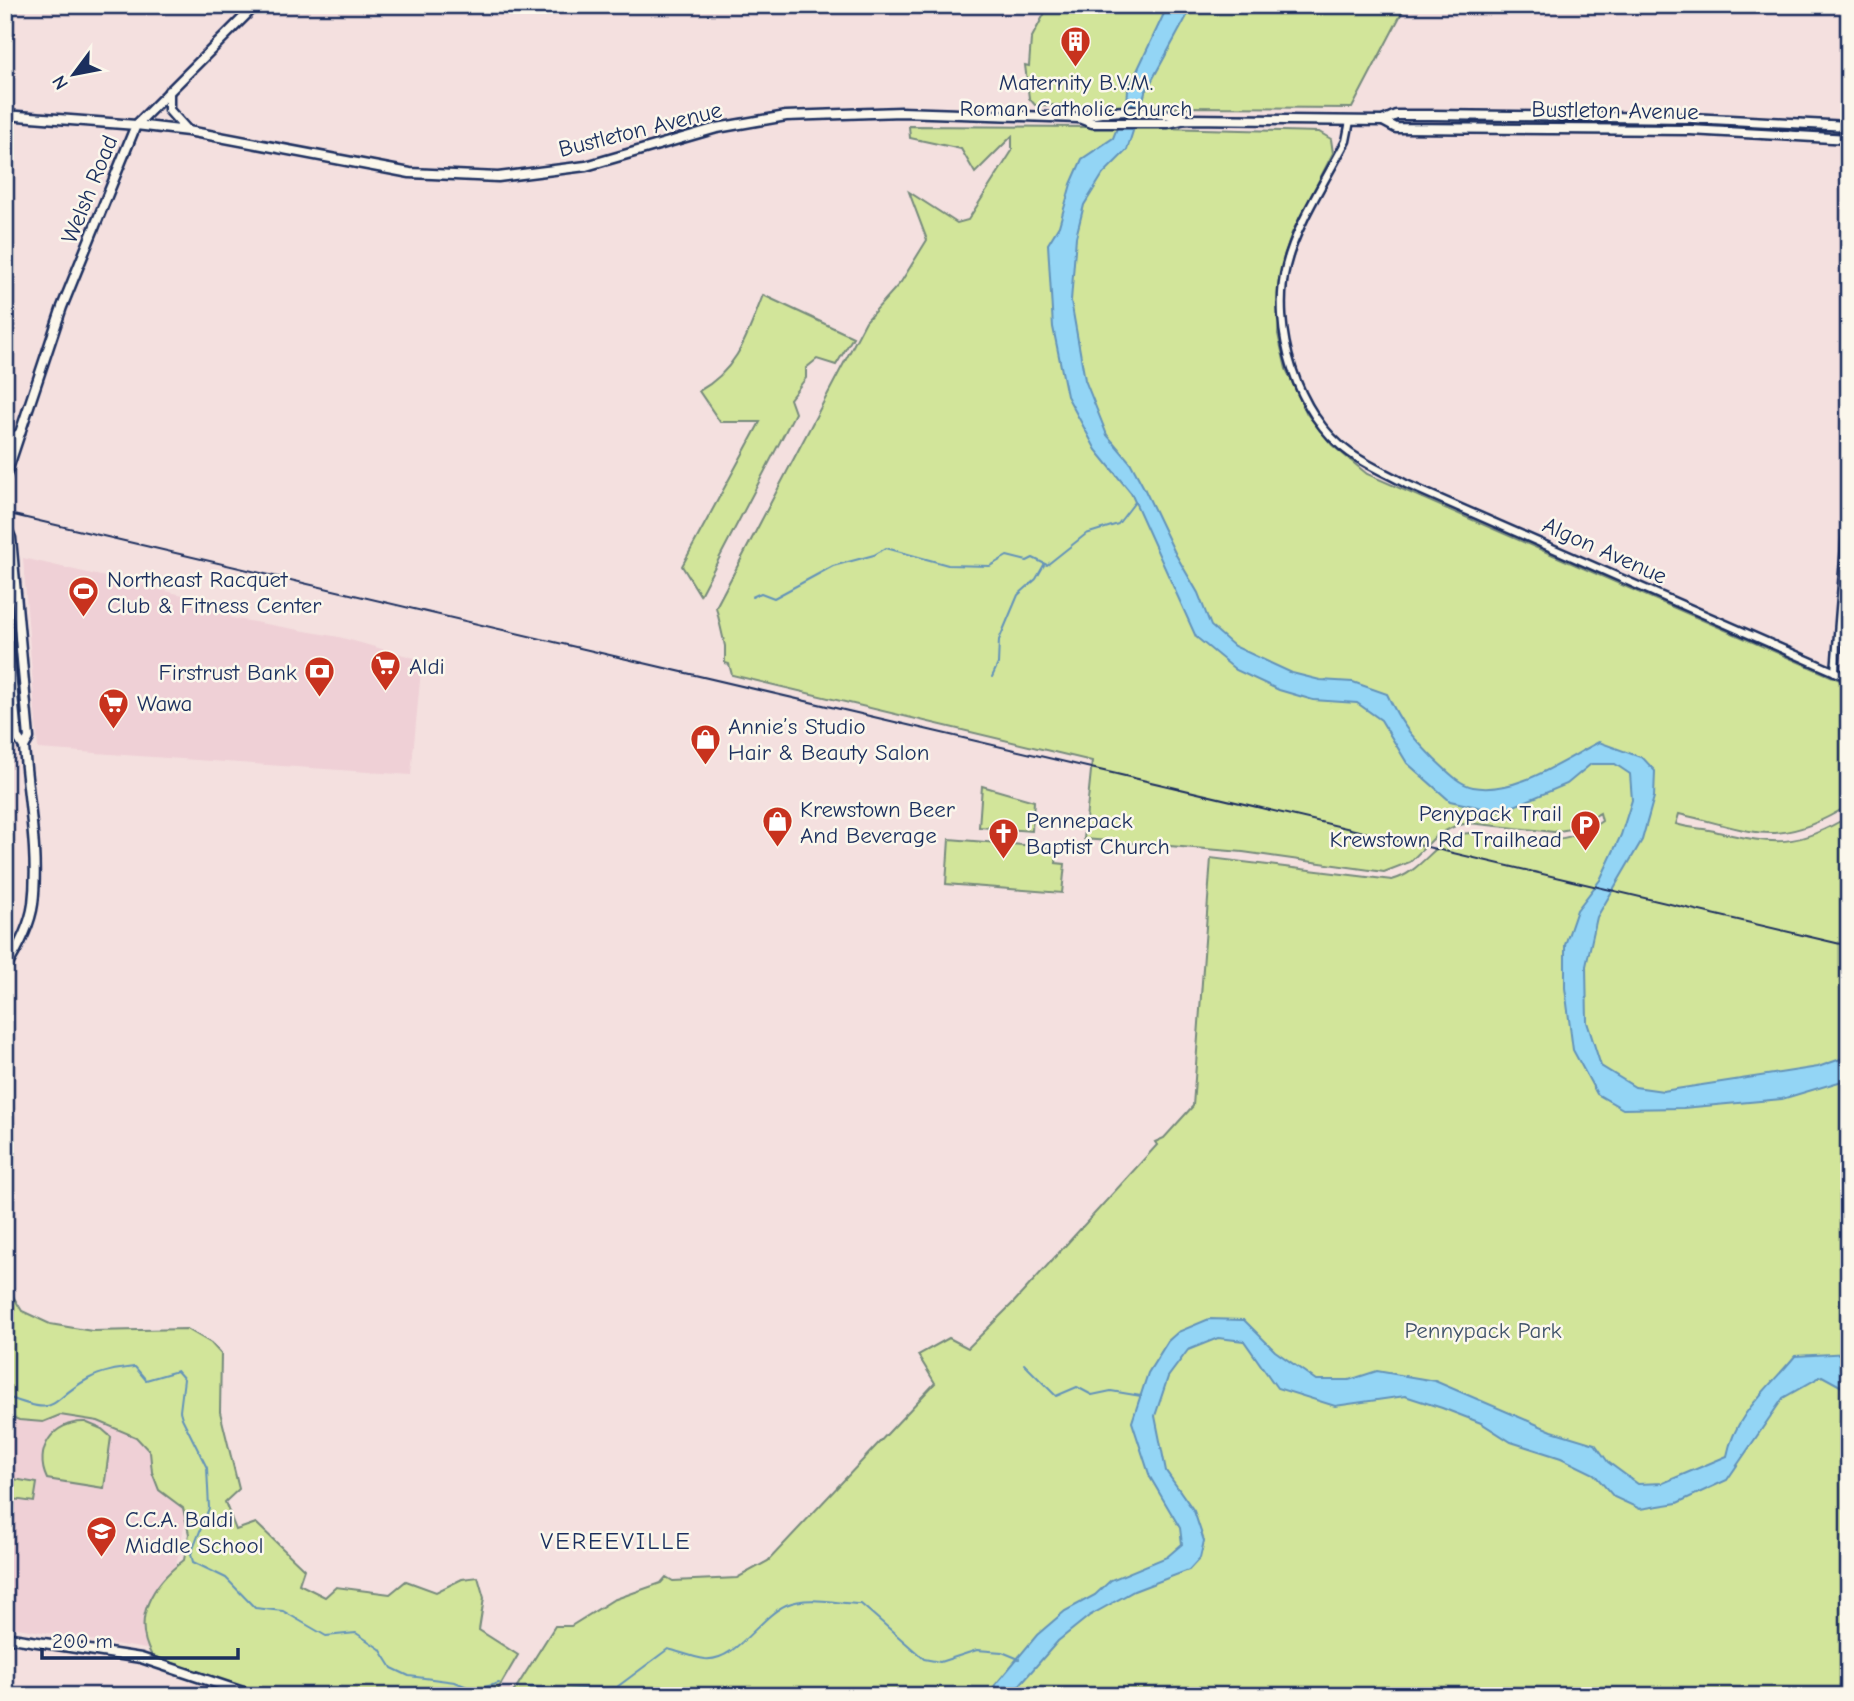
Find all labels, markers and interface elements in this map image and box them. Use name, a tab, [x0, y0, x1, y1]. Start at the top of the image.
building icon: Maternity B.V.M. Roman Catholic Church	[1059, 24, 1093, 68]
north arrow	[38, 38, 108, 108]
place label: Maternity B.V.M. Roman Catholic Church	[959, 69, 1193, 122]
text: N	[48, 71, 73, 94]
street label: Bustleton Avenue	[556, 96, 725, 163]
street label: Bustleton Avenue	[1531, 96, 1699, 125]
street label: Welsh Road	[56, 131, 123, 247]
street label: Algon Avenue	[1538, 511, 1671, 590]
place label: Northeast Racquet Club & Fitness Center	[107, 566, 322, 619]
sports icon: Northeast Racquet Club & Fitness Center	[67, 575, 101, 619]
supermarket icon: Aldi	[369, 649, 403, 693]
place label: Aldi	[409, 653, 445, 680]
bank icon: Firstrust Bank	[303, 655, 337, 699]
place label: Firstrust Bank	[159, 659, 297, 686]
supermarket icon: Wawa	[97, 686, 131, 730]
place label: Wawa	[137, 690, 192, 717]
place label: Annie’s Studio Hair & Beauty Salon	[728, 713, 929, 766]
shop icon: Annie’s Studio Hair & Beauty Salon	[688, 722, 722, 766]
place label: Krewstown Beer And Beverage	[800, 796, 956, 849]
place label: Penypack Trail Krewstown Rd Trailhead	[1329, 800, 1562, 853]
shop icon: Krewstown Beer And Beverage	[760, 805, 794, 849]
place label: Pennepack Baptist Church	[1026, 807, 1170, 860]
parking icon: Penypack Trail Krewstown Rd Trailhead	[1568, 809, 1602, 853]
church icon: Pennepack Baptist Church	[986, 816, 1020, 860]
park label: Pennypack Park	[1404, 1317, 1562, 1344]
place label: C.C.A. Baldi Middle School	[125, 1506, 264, 1559]
school or university icon: C.C.A. Baldi Middle School	[85, 1515, 119, 1559]
district label: VEREEVILLE	[540, 1527, 692, 1555]
scale bar	[42, 1617, 238, 1661]
text: 200 m	[52, 1629, 113, 1653]

